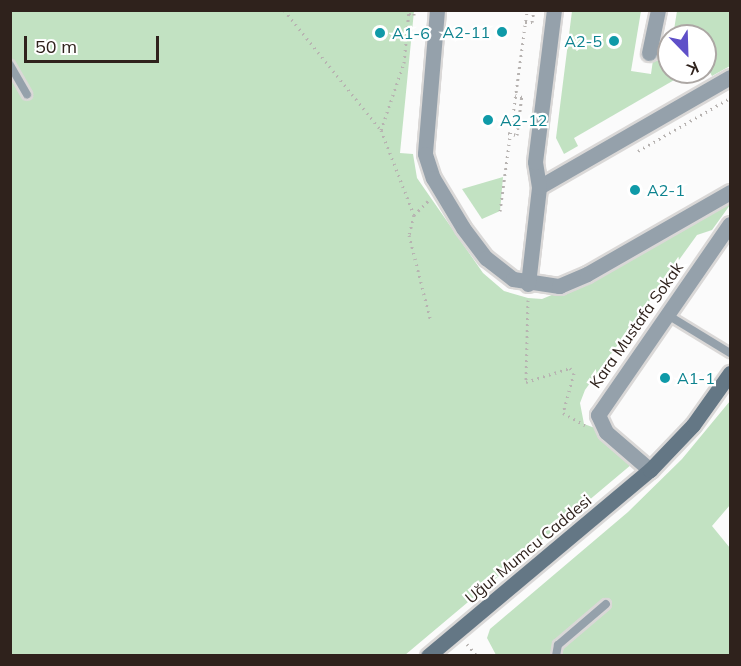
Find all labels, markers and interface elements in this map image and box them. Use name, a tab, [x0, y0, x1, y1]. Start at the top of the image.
place label: A2-11	[443, 22, 490, 42]
place label: A1-6	[392, 23, 430, 43]
scale bar	[27, 24, 162, 62]
north arrow	[657, 24, 717, 84]
marker: A2-11	[495, 25, 509, 39]
marker: A1-6	[373, 26, 387, 40]
place label: A2-5	[564, 31, 602, 51]
marker: A2-5	[607, 34, 621, 48]
text: 50 m	[35, 35, 77, 58]
text: K	[684, 57, 702, 80]
place label: A2-12	[500, 110, 547, 130]
marker: A2-12	[481, 113, 495, 127]
place label: A2-1	[647, 180, 685, 200]
marker: A2-1	[628, 183, 642, 197]
street label: Kara Mustafa Sokak	[585, 258, 687, 392]
place label: A1-1	[677, 368, 715, 388]
marker: A1-1	[658, 371, 672, 385]
street label: Uğur Mumcu Caddesi	[461, 491, 595, 607]

